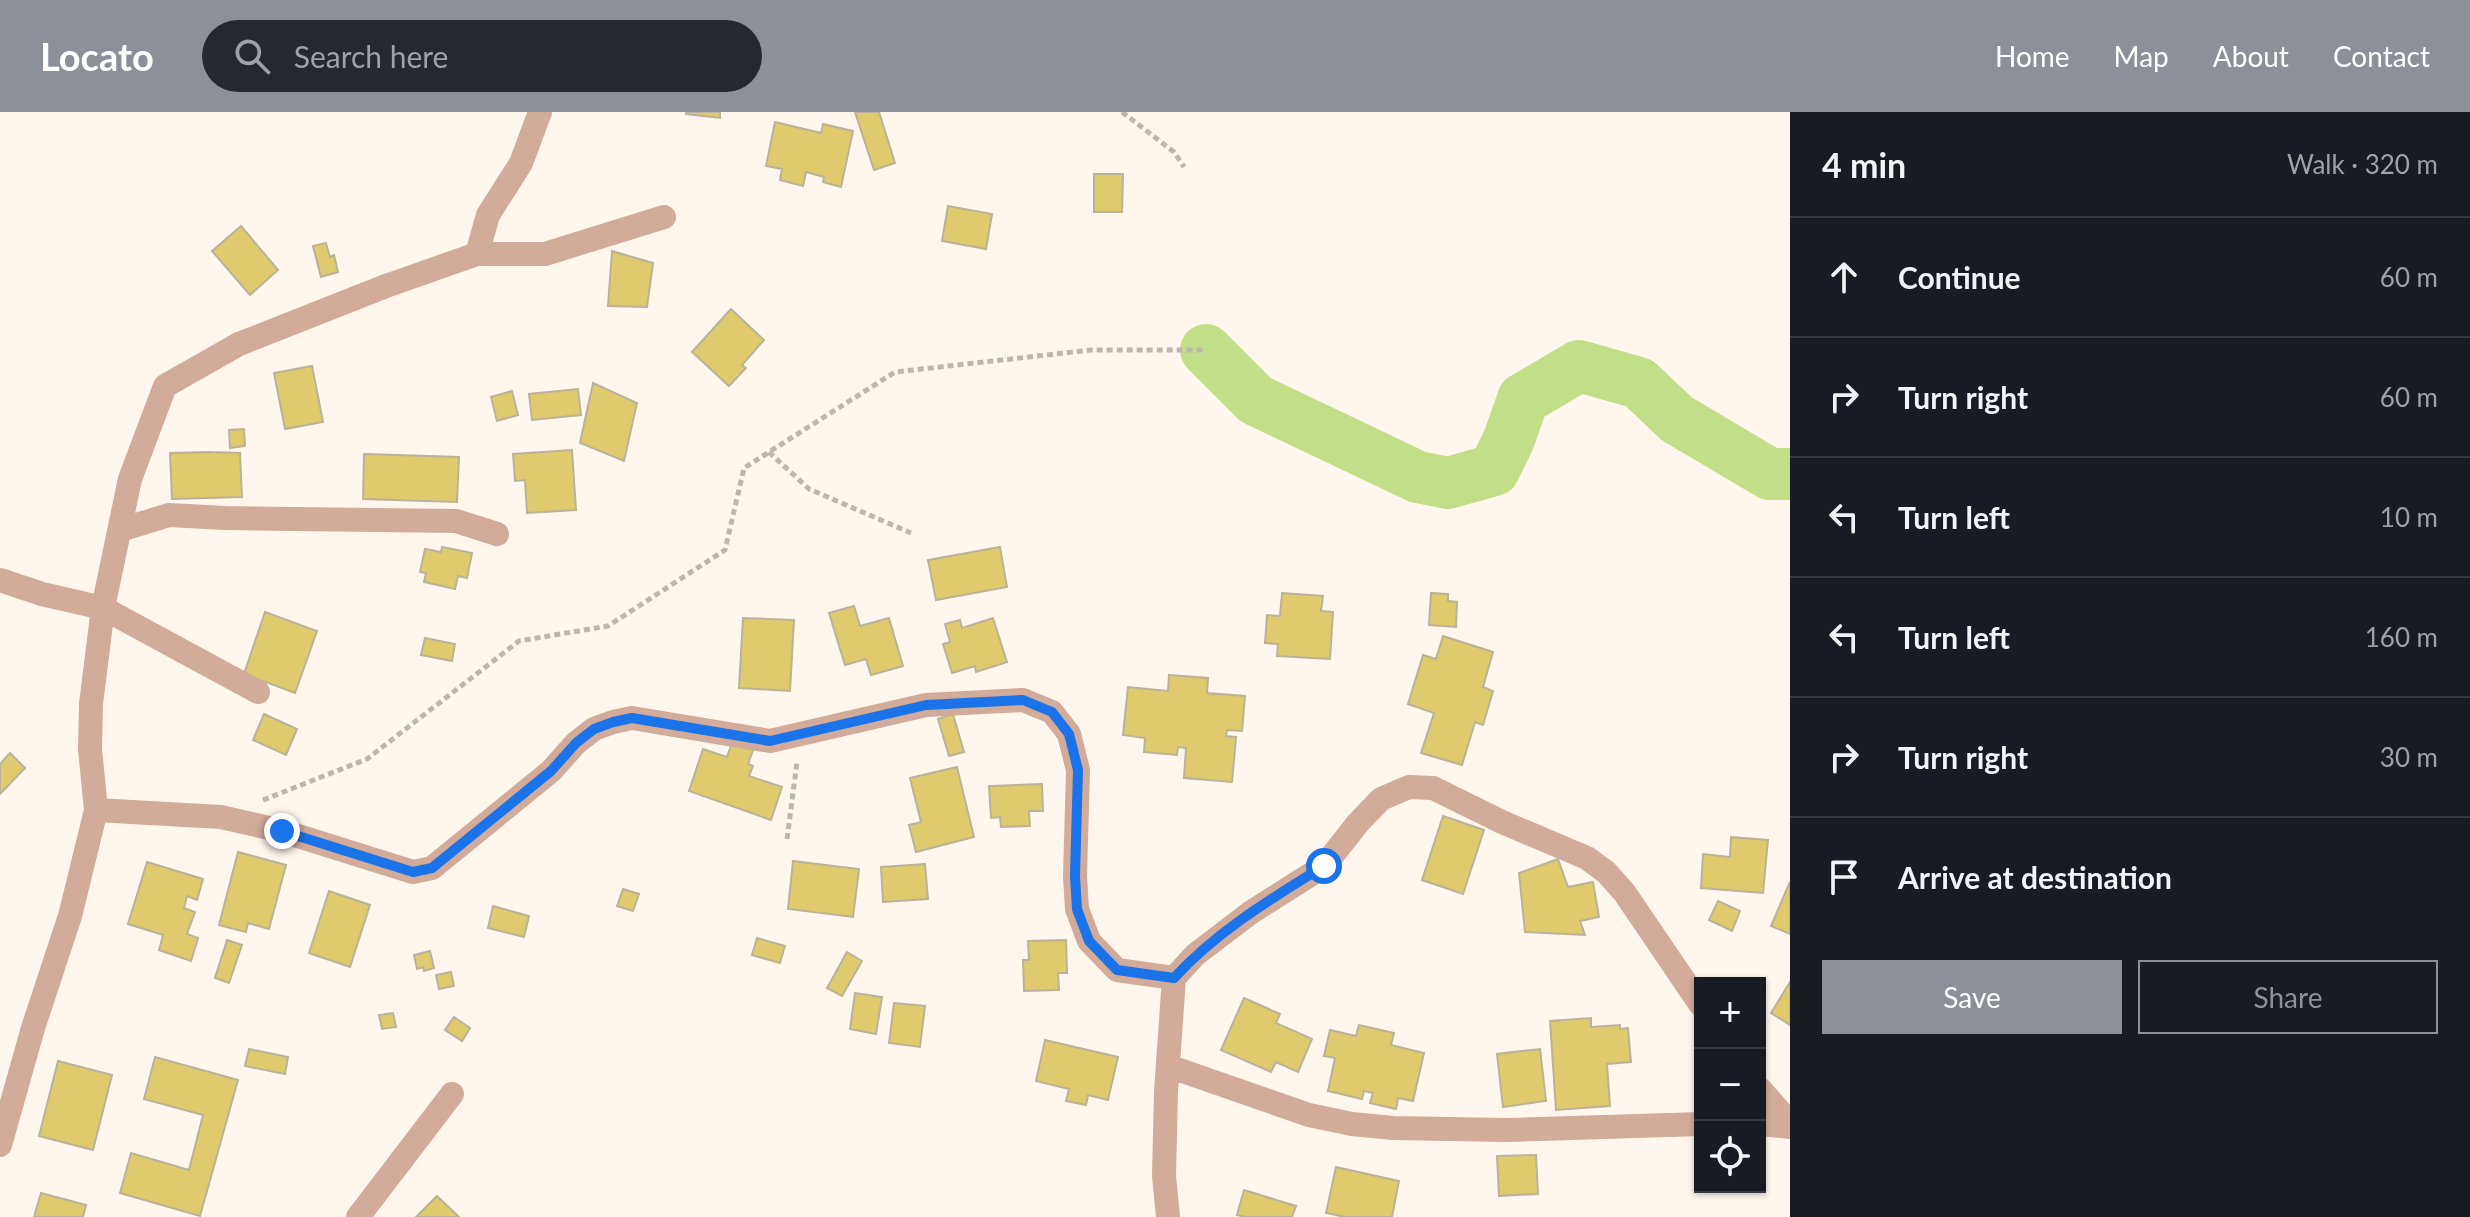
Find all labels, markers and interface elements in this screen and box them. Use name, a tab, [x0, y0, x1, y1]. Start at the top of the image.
search box	[202, 20, 762, 92]
text: Locato	[40, 33, 154, 79]
icon: search	[230, 34, 274, 78]
text: Search here	[294, 38, 448, 74]
text: Home	[1995, 39, 2070, 73]
text: Map	[2114, 39, 2169, 73]
text: About	[2213, 39, 2289, 73]
text: Contact	[2333, 39, 2430, 73]
text: 4 min	[1822, 144, 1906, 185]
text: Walk · 320 m	[2287, 148, 2438, 180]
icon: ahead	[1822, 255, 1866, 299]
text: Continue	[1898, 259, 2021, 295]
text: 60 m	[2380, 261, 2438, 293]
icon: right	[1822, 375, 1866, 419]
text: Turn right	[1898, 379, 2028, 415]
text: 60 m	[2380, 381, 2438, 413]
icon: left	[1822, 495, 1866, 539]
text: Turn left	[1898, 499, 2010, 535]
text: 10 m	[2380, 501, 2438, 533]
icon: left	[1822, 615, 1866, 659]
text: Turn left	[1898, 619, 2010, 655]
text: 160 m	[2365, 621, 2438, 653]
icon: right	[1822, 735, 1866, 779]
text: Turn right	[1898, 739, 2028, 775]
text: 30 m	[2380, 741, 2438, 773]
route end	[264, 813, 300, 849]
route start	[1306, 848, 1342, 884]
icon: arrive	[1822, 855, 1866, 899]
text: Arrive at destination	[1898, 859, 2172, 895]
button: Save	[1822, 960, 2122, 1034]
button: Share	[2138, 960, 2438, 1034]
map controls	[1694, 977, 1766, 1193]
button: +	[1694, 977, 1766, 1049]
button: −	[1694, 1049, 1766, 1121]
button: locate	[1694, 1121, 1766, 1193]

